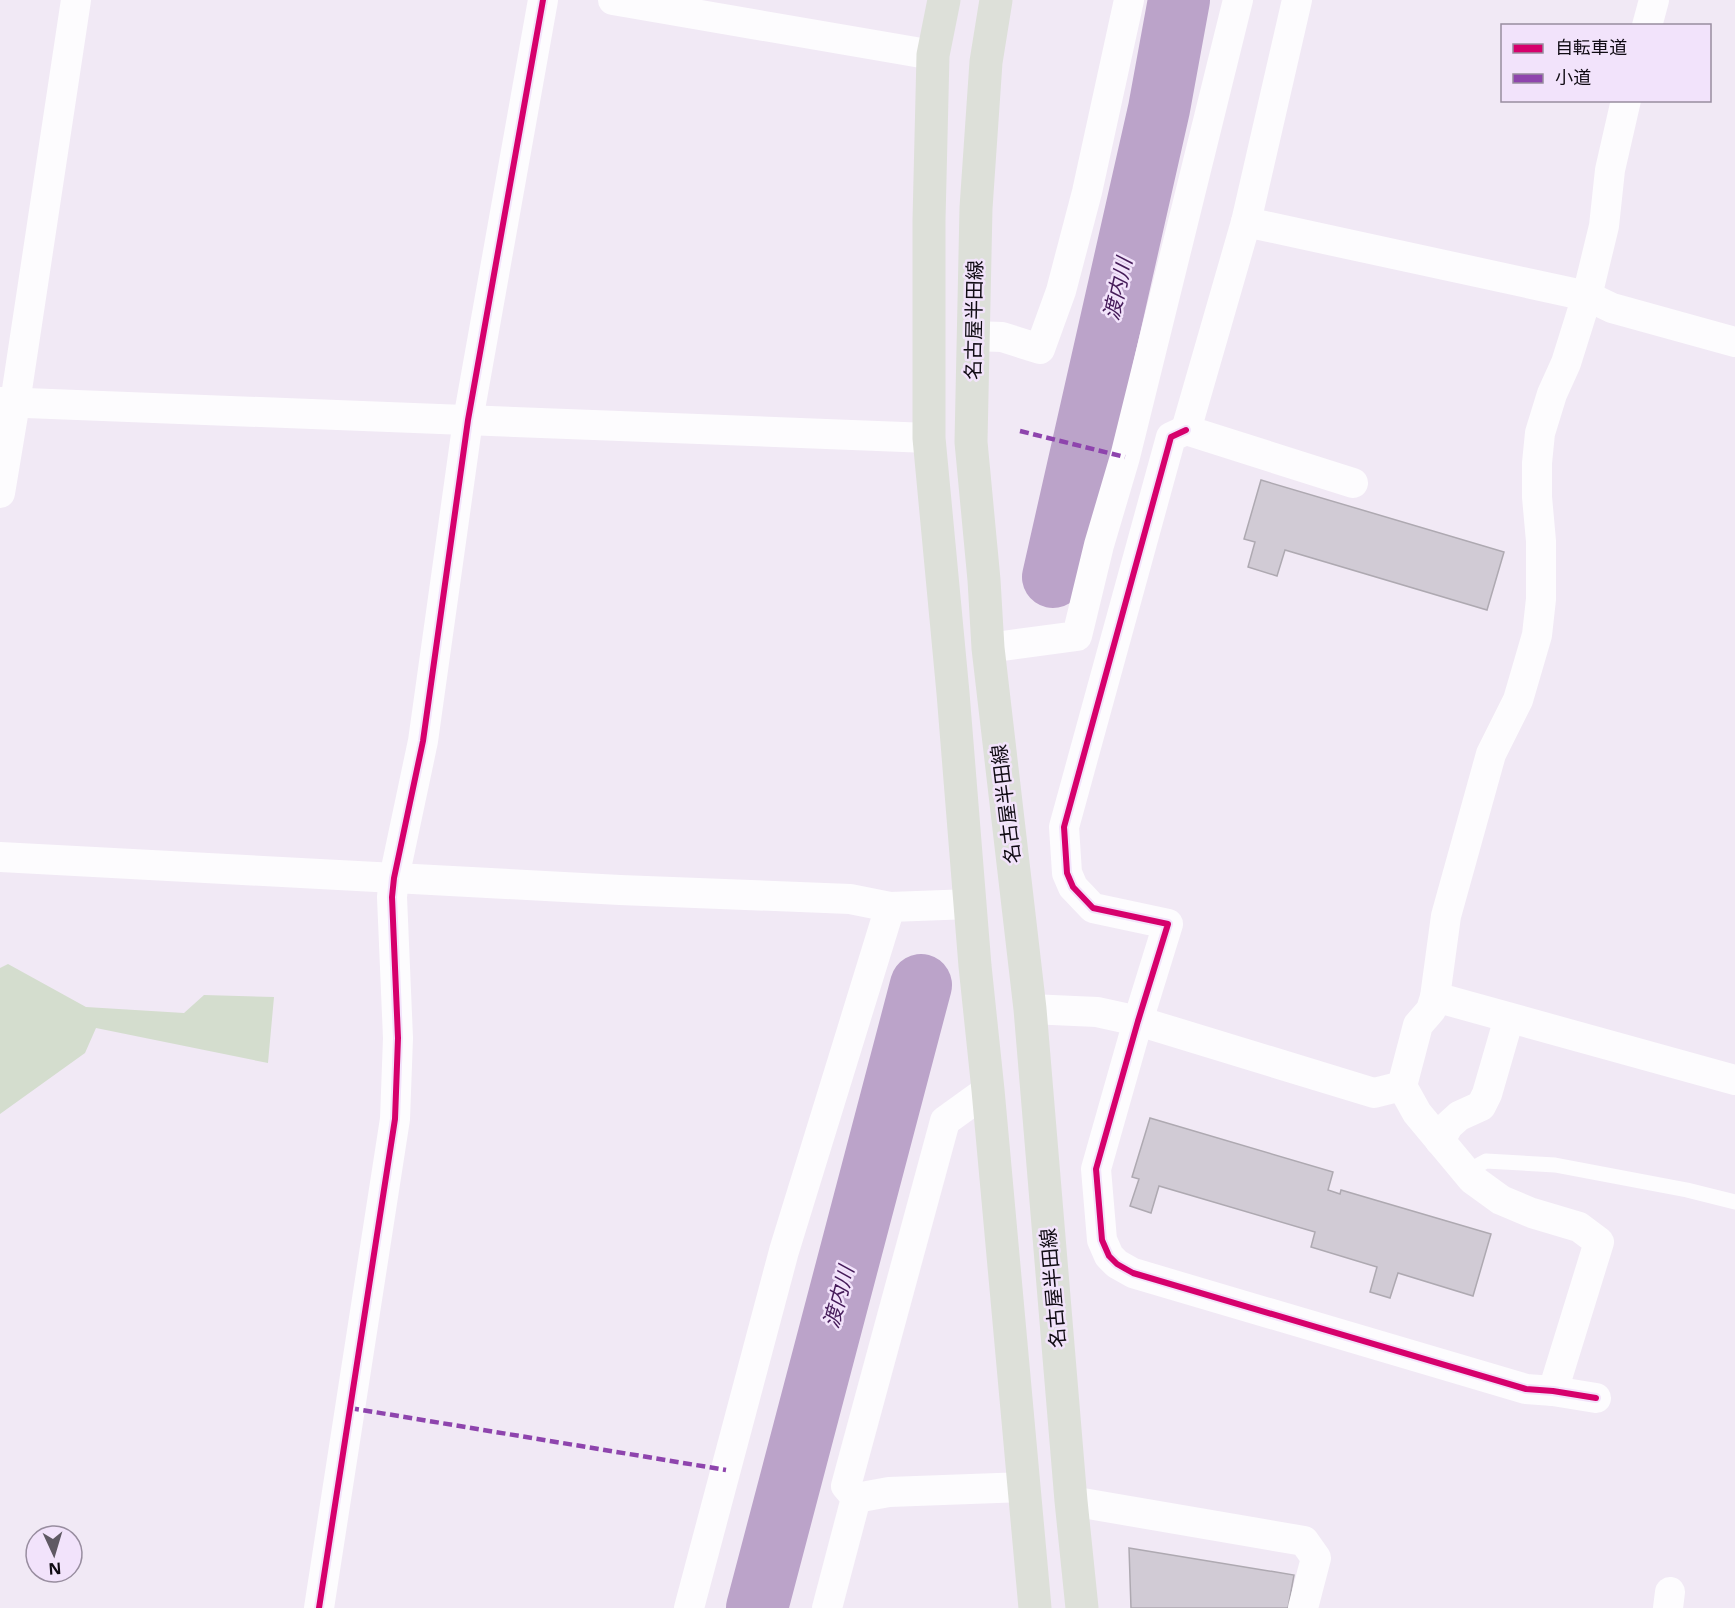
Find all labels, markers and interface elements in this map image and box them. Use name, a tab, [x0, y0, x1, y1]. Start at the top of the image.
legend	[1501, 24, 1711, 102]
text: 自転車道	[1555, 35, 1627, 59]
text: 小道	[1555, 65, 1591, 89]
water label: 渡内川	[1096, 253, 1138, 323]
street label: 名古屋半田線	[959, 260, 988, 380]
street label: 名古屋半田線	[985, 743, 1026, 865]
street label: 名古屋半田線	[1034, 1227, 1071, 1349]
water label: 渡内川	[816, 1261, 860, 1331]
north arrow	[24, 1524, 84, 1584]
text: N	[48, 1558, 62, 1580]

